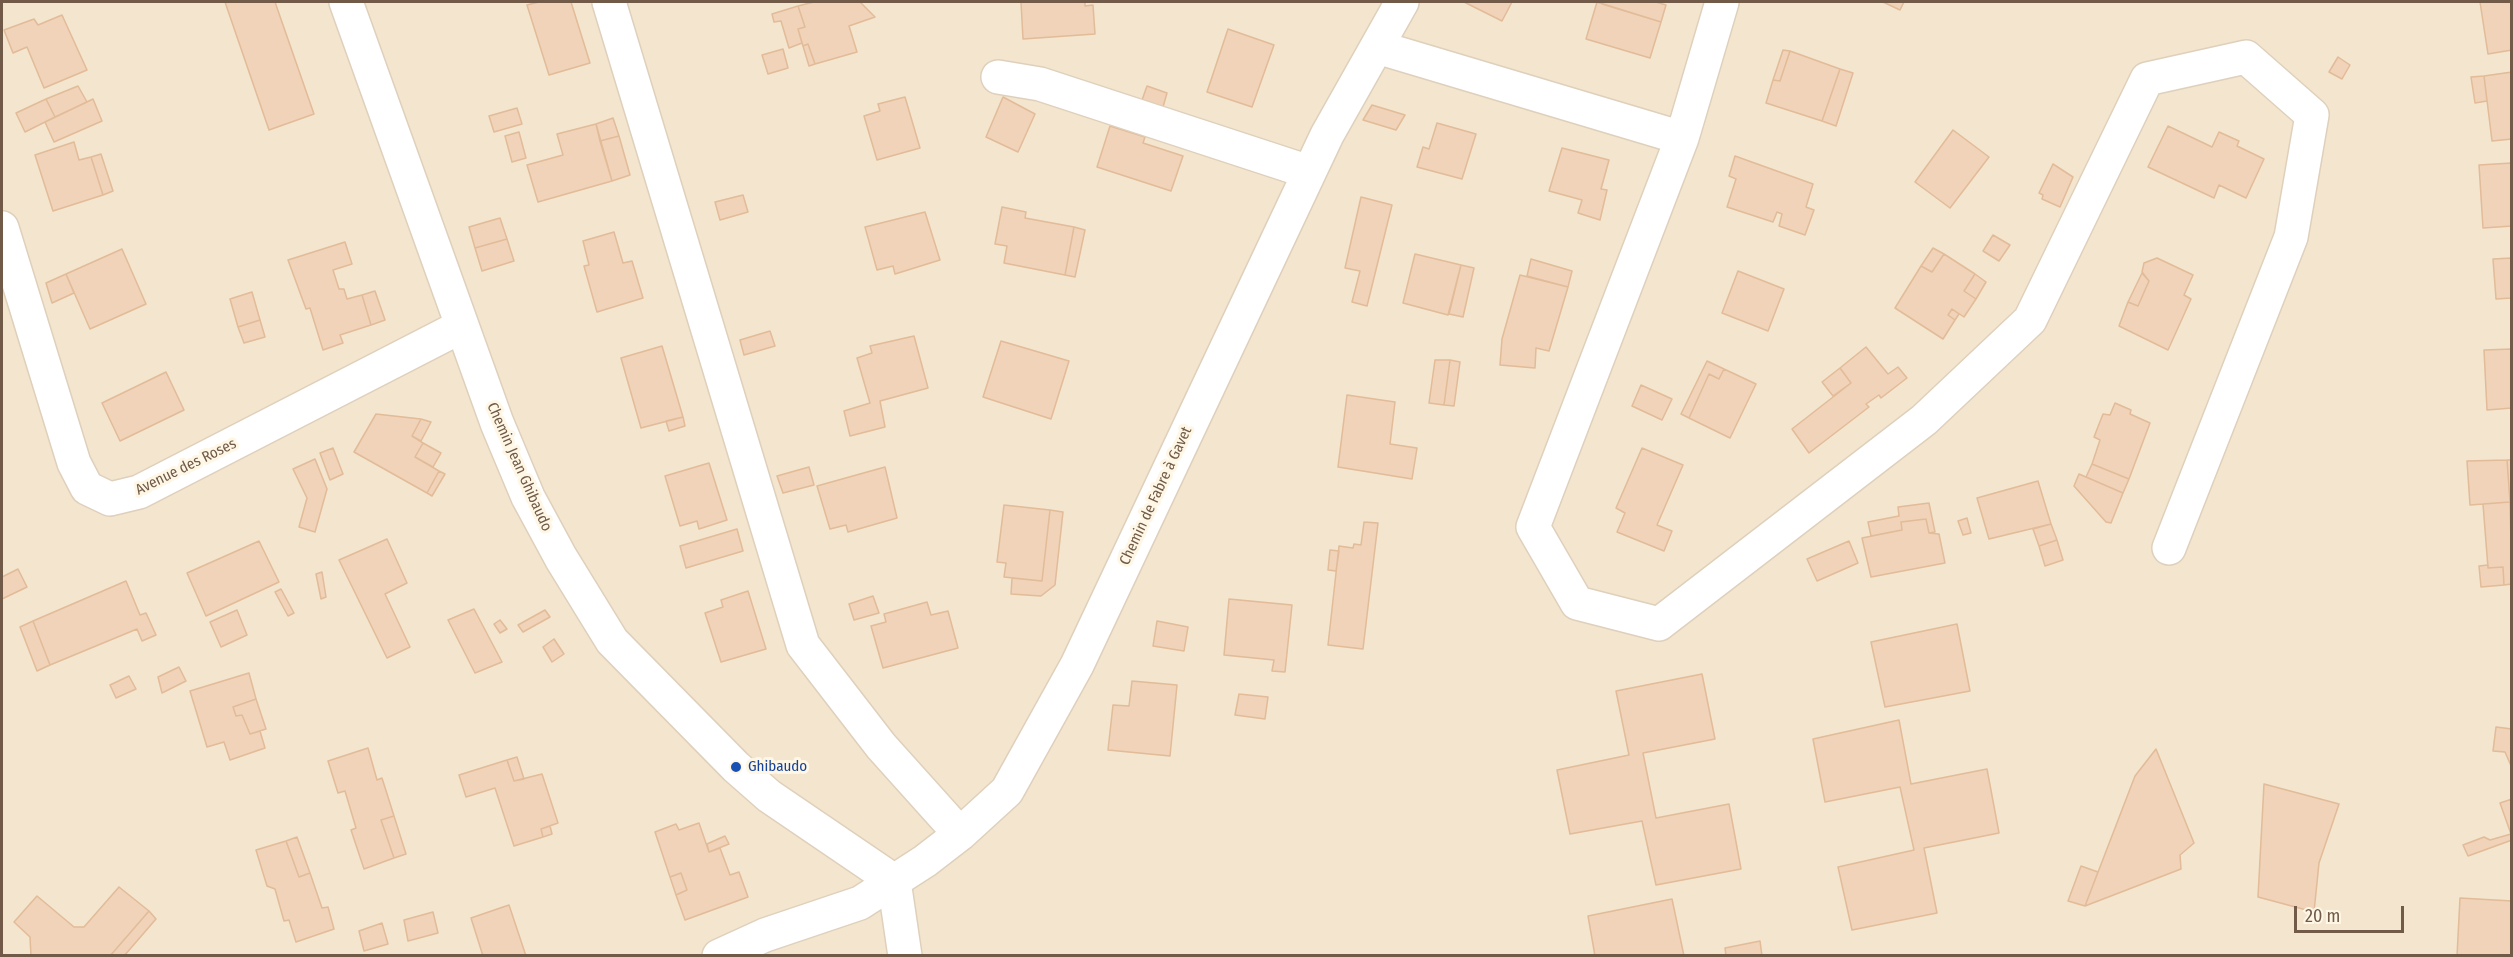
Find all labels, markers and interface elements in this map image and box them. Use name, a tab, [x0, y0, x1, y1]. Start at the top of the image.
street label: Chemin Jean Ghibaudo	[483, 400, 555, 534]
street label: Chemin de Fabre à Gavet	[1116, 424, 1196, 568]
street label: Avenue des Roses	[133, 435, 239, 499]
place label: Ghibaudo	[748, 758, 807, 776]
marker: Ghibaudo	[729, 760, 743, 774]
scale bar	[2297, 894, 2406, 932]
text: 20 m	[2305, 905, 2340, 927]

